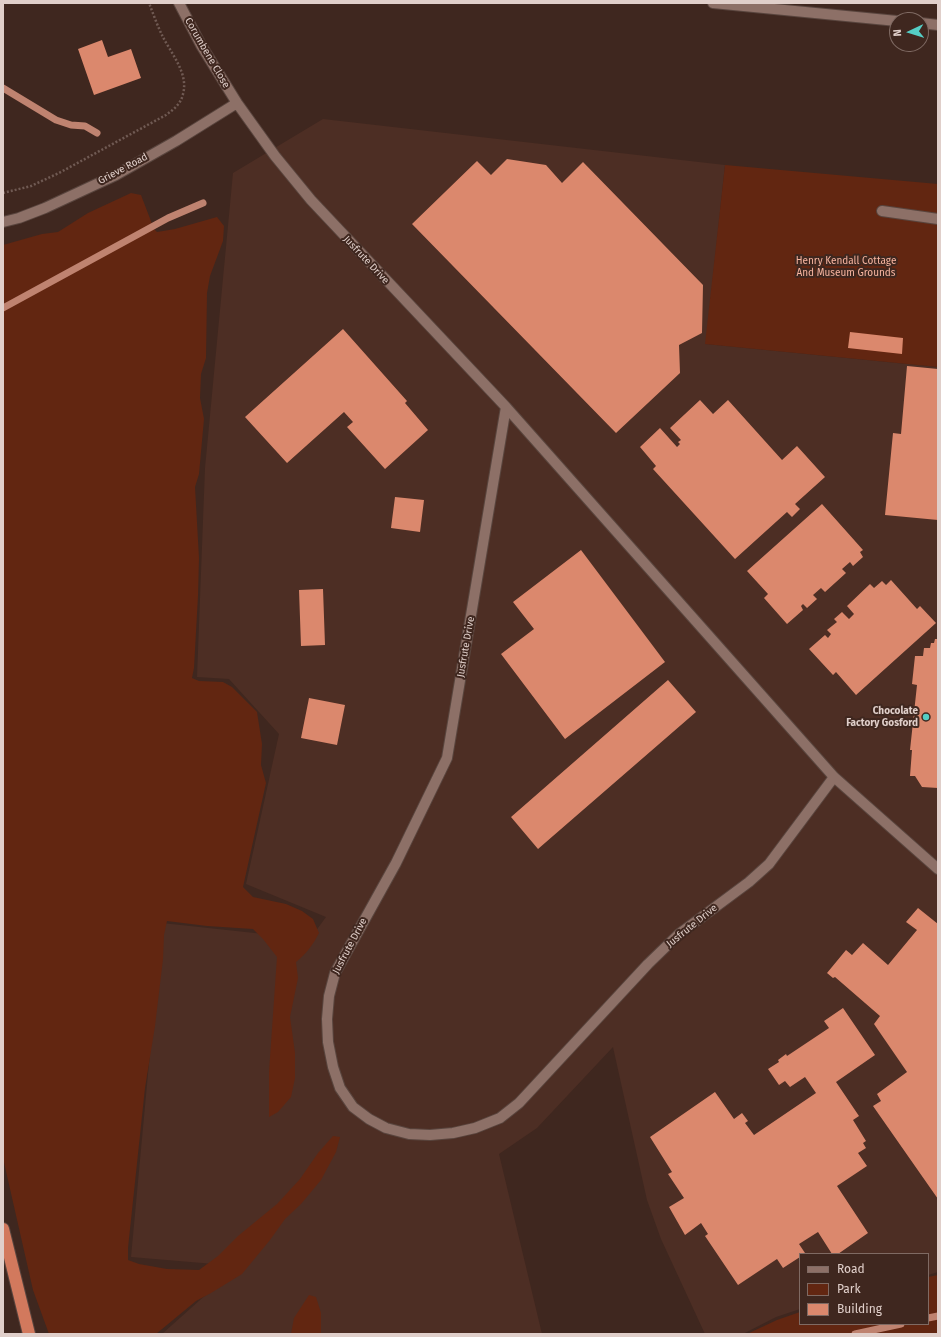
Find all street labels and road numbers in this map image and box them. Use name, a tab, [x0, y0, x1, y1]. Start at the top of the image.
street label: Corumbene Close	[182, 16, 232, 90]
street label: Grieve Road	[96, 151, 150, 187]
street label: Jusfrute Drive	[341, 233, 391, 287]
street label: Jusfrute Drive	[455, 616, 477, 678]
street label: Jusfrute Drive	[664, 902, 720, 950]
street label: Jusfrute Drive	[330, 916, 370, 976]

